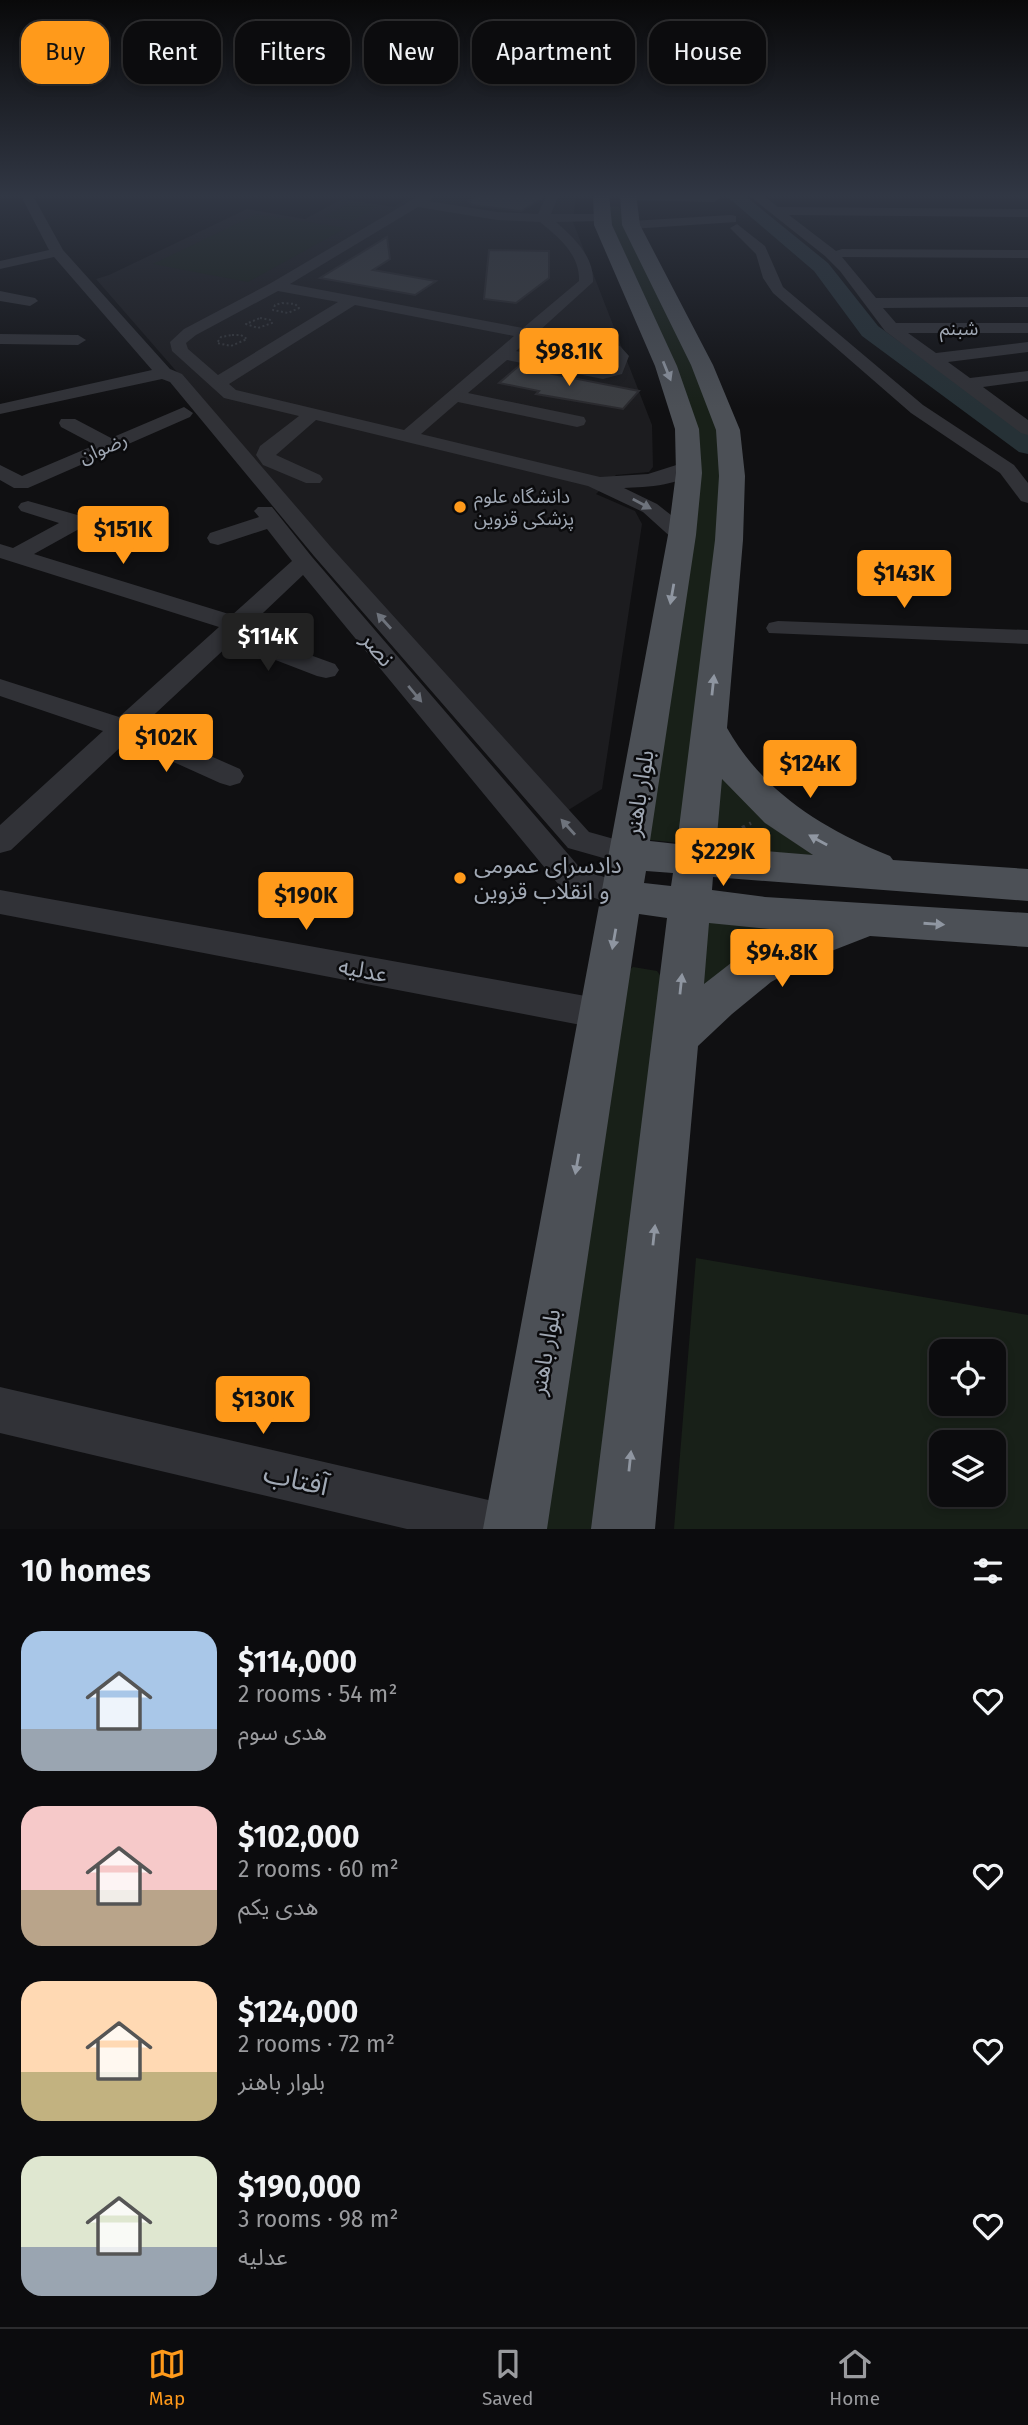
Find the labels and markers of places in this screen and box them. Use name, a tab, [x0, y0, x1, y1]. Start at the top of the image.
pin: $98.1K	[512, 328, 626, 388]
place label: دانشگاه علوم پزشکی قزوین	[474, 485, 574, 531]
marker: دانشگاه علوم پزشکی قزوین	[452, 499, 468, 515]
pin: $151K	[74, 506, 172, 566]
pin: $143K	[855, 550, 953, 610]
pin: $114K	[219, 614, 317, 673]
pin: $102K	[117, 714, 215, 774]
pin: $124K	[761, 740, 859, 800]
pin: $229K	[674, 828, 772, 888]
place label: دادسرای عمومی و انقلاب قزوین	[474, 851, 622, 905]
marker: دادسرای عمومی و انقلاب قزوین	[452, 870, 468, 886]
pin: $190K	[257, 872, 355, 932]
pin: $94.8K	[725, 930, 839, 989]
pin: $130K	[214, 1376, 312, 1436]

